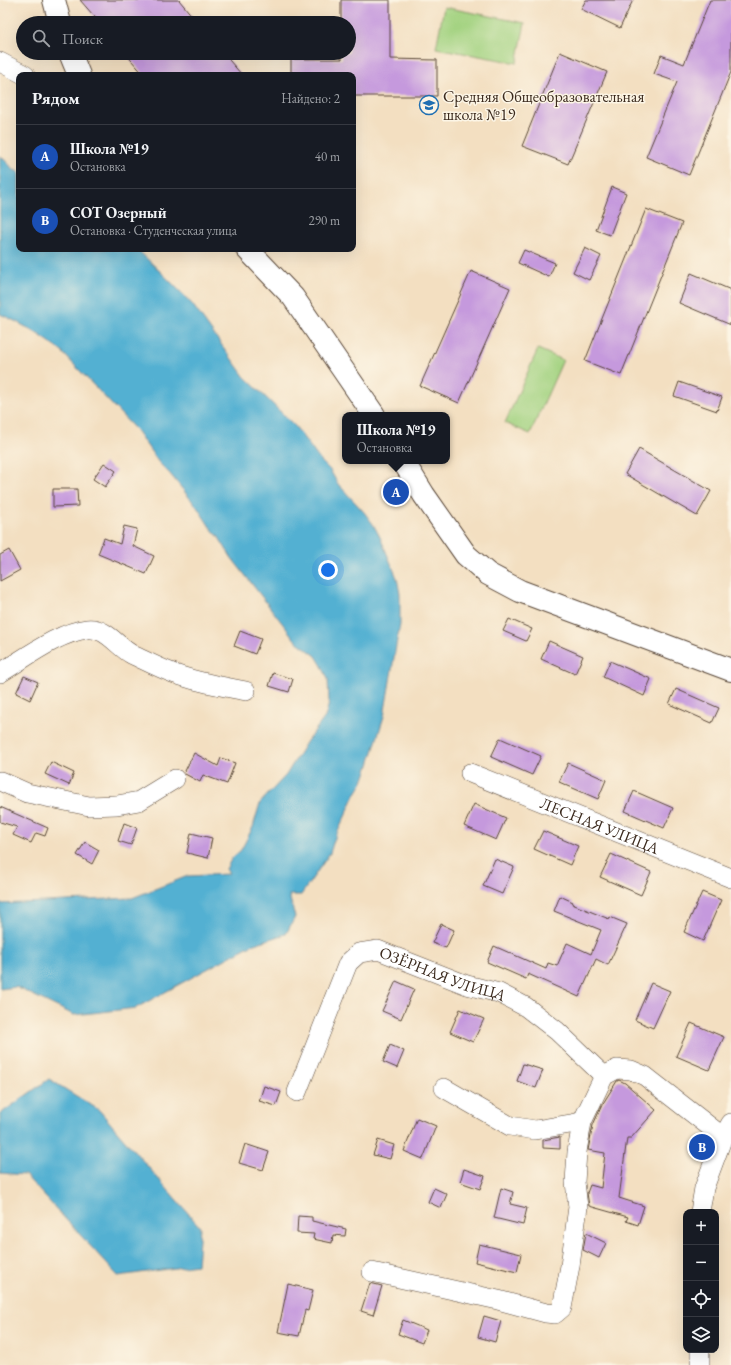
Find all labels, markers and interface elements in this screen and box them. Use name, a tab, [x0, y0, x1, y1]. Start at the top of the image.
search box	[16, 16, 356, 60]
icon: search	[30, 27, 52, 49]
text: Поиск	[62, 29, 103, 48]
place label: Средняя Общеобразовательная школа №19	[443, 86, 644, 125]
text: Рядом	[32, 87, 80, 109]
text: Найдено: 2	[281, 90, 340, 107]
school or university icon: Средняя Общеобразовательная школа №19	[418, 94, 440, 116]
text: Школа №19	[70, 139, 149, 158]
text: A	[40, 148, 50, 165]
text: 40 m	[315, 148, 340, 165]
text: Остановка	[70, 158, 126, 175]
text: СОТ Озерный	[70, 203, 166, 222]
text: B	[41, 212, 49, 229]
text: 290 m	[309, 212, 340, 229]
text: Остановка · Студенческая улица	[70, 222, 237, 239]
popup	[342, 412, 450, 464]
text: Школа №19	[357, 420, 435, 439]
text: Остановка	[357, 439, 412, 456]
pin: A	[383, 477, 409, 507]
your location	[318, 560, 338, 580]
street label: ЛЕСНАЯ УЛИЦА	[537, 792, 663, 859]
street label: ОЗЁРНАЯ УЛИЦА	[376, 942, 511, 1006]
pin: B	[689, 1132, 715, 1162]
map controls	[683, 1209, 719, 1353]
button: +	[683, 1209, 719, 1245]
button: −	[683, 1245, 719, 1281]
button: locate	[683, 1281, 719, 1317]
button: layers	[683, 1317, 719, 1353]

